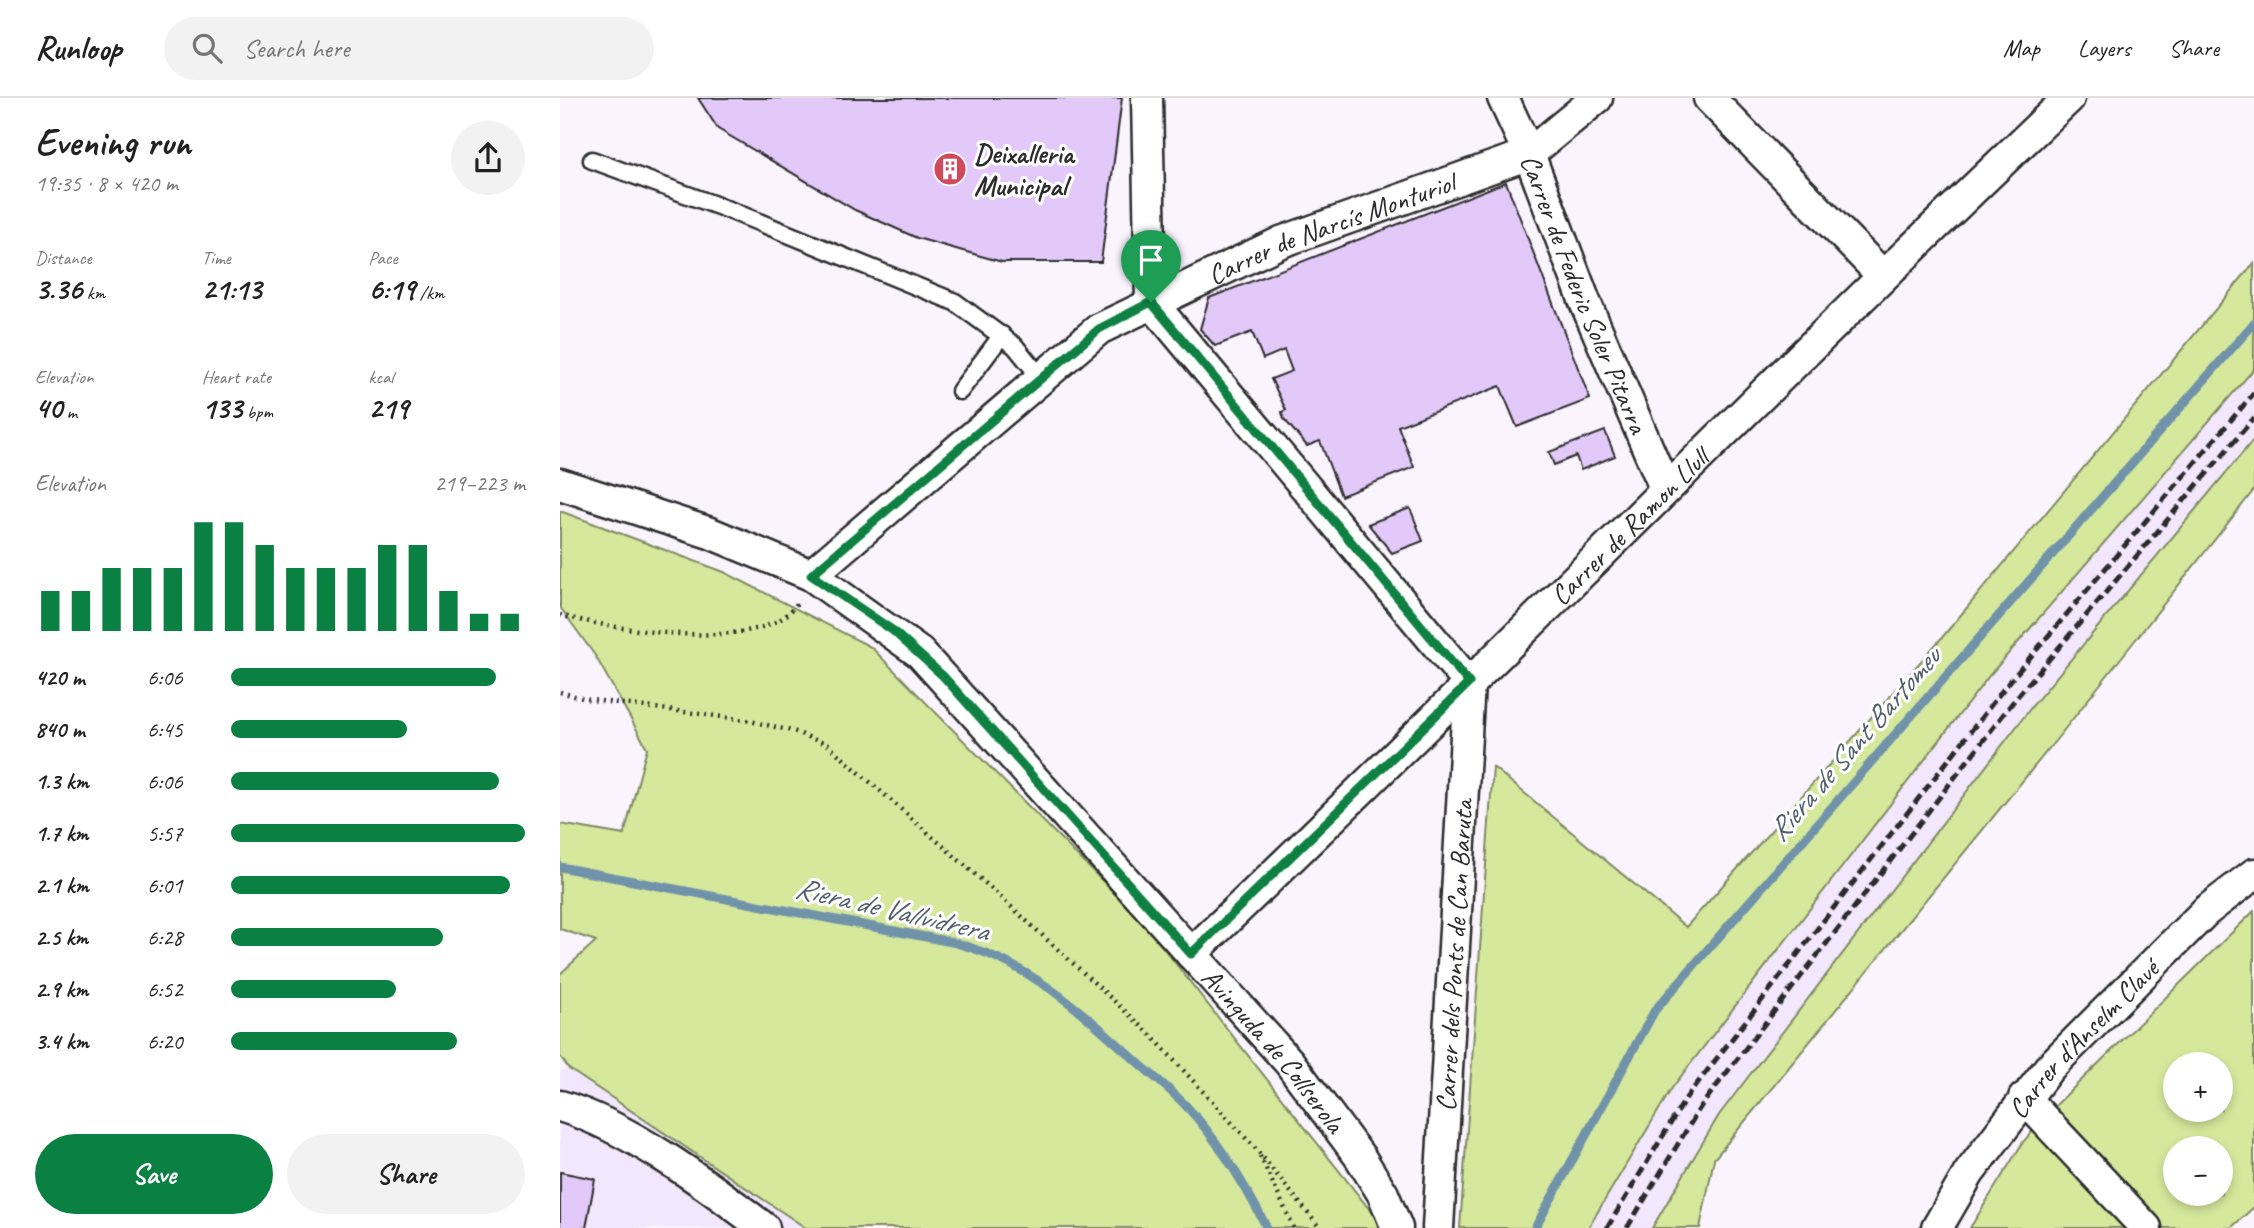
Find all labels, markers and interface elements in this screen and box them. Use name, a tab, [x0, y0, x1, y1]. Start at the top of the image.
search box	[164, 17, 654, 80]
text: Runloop	[35, 27, 122, 69]
icon: search	[188, 29, 226, 67]
text: Search here	[244, 32, 349, 65]
text: Map	[2003, 33, 2040, 63]
text: Layers	[2078, 33, 2131, 63]
text: Share	[2169, 33, 2219, 63]
text: Evening run	[35, 119, 191, 166]
button: share	[451, 121, 525, 195]
place label: Deixalleria Municipal	[974, 136, 1076, 203]
street label: Carrer de Federic Soler Pitarra	[1513, 149, 1657, 440]
building icon: Deixalleria Municipal	[931, 150, 969, 188]
street label: Carrer de Narcís Monturiol	[1202, 163, 1464, 292]
text: 19:35 · 8 × 420 m	[35, 169, 178, 198]
pin	[1121, 230, 1181, 302]
icon: arrive	[1132, 241, 1170, 279]
text: Distance	[35, 246, 92, 270]
text: Time	[202, 246, 231, 270]
text: Pace	[368, 246, 398, 270]
text: 3.36	[35, 270, 82, 308]
text: 21:13	[202, 270, 262, 308]
text: 6:19	[368, 270, 415, 308]
text: km	[82, 281, 105, 305]
text: /km	[415, 281, 444, 305]
text: Elevation	[35, 365, 93, 389]
text: Heart rate	[202, 365, 271, 389]
text: kcal	[368, 365, 393, 389]
text: 40	[35, 389, 62, 427]
text: 133	[202, 389, 242, 427]
text: 219	[368, 389, 408, 427]
text: m	[62, 400, 77, 424]
text: bpm	[242, 400, 273, 424]
street label: Carrer de Ramon Llull	[1542, 437, 1719, 612]
text: Elevation	[35, 469, 106, 498]
text: 219–223 m	[434, 469, 525, 498]
water label: Riera de Sant Bartomeu	[1759, 636, 1951, 849]
text: 420 m	[35, 663, 85, 692]
text: 6:06	[147, 663, 183, 692]
text: 840 m	[35, 715, 85, 744]
text: 6:45	[147, 715, 183, 744]
text: 1.3 km	[35, 767, 89, 796]
text: 6:06	[147, 767, 183, 796]
street label: Carrer dels Ponts de Can Baruta	[1427, 796, 1480, 1112]
text: 1.7 km	[35, 819, 88, 848]
text: 5:57	[147, 819, 183, 848]
water label: Riera de Vallvidrera	[792, 868, 995, 950]
text: 2.1 km	[35, 871, 89, 900]
text: 6:01	[147, 871, 183, 900]
text: 2.5 km	[35, 923, 88, 952]
text: 6:28	[147, 923, 183, 952]
street label: Carrer d'Anselm Clavé	[2000, 949, 2168, 1125]
street label: Avinguda de Collserola	[1195, 960, 1354, 1141]
text: 2.9 km	[35, 975, 88, 1004]
text: 6:52	[147, 975, 183, 1004]
text: 3.4 km	[35, 1027, 89, 1056]
text: 6:20	[147, 1027, 183, 1056]
map controls	[2163, 1052, 2233, 1206]
button: +	[2163, 1052, 2233, 1122]
button: Save	[35, 1134, 273, 1214]
button: Share	[287, 1134, 525, 1214]
button: −	[2163, 1136, 2233, 1206]

